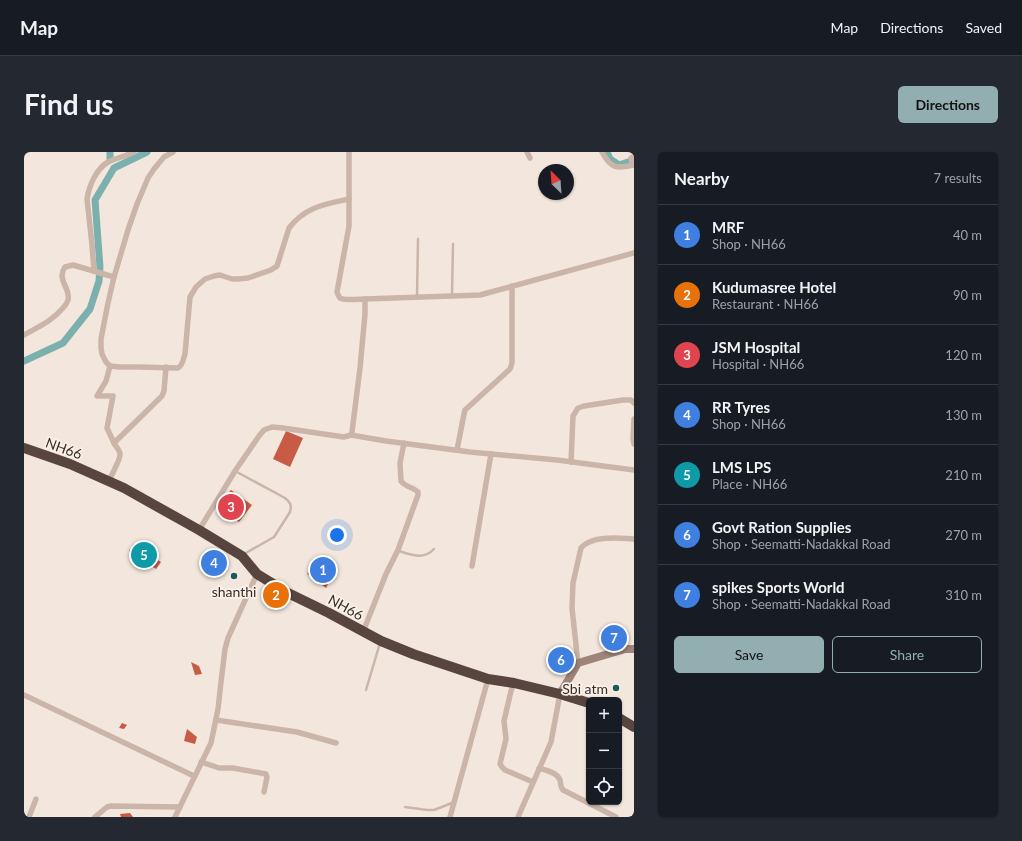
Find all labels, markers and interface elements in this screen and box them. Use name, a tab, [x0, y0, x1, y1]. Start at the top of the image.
text: Map	[20, 16, 58, 39]
text: Map	[831, 19, 858, 36]
text: Directions	[880, 19, 943, 36]
text: Saved	[965, 19, 1002, 36]
button: Directions	[898, 86, 998, 123]
text: Find us	[24, 87, 114, 121]
north arrow	[538, 164, 574, 200]
text: Nearby	[674, 168, 729, 189]
text: 7 results	[934, 170, 982, 186]
text: MRF	[712, 218, 744, 236]
text: 1	[683, 227, 691, 243]
text: 40 m	[953, 227, 982, 243]
text: Shop · NH66	[712, 236, 786, 252]
text: Kudumasree Hotel	[712, 278, 836, 296]
text: 2	[683, 287, 691, 303]
text: 90 m	[953, 287, 982, 303]
text: Restaurant · NH66	[712, 296, 818, 312]
text: JSM Hospital	[712, 338, 800, 356]
text: 3	[683, 347, 691, 363]
text: 120 m	[945, 347, 982, 363]
text: Hospital · NH66	[712, 356, 804, 372]
text: RR Tyres	[712, 398, 770, 416]
text: 4	[683, 407, 691, 423]
text: 130 m	[945, 407, 982, 423]
text: Shop · NH66	[712, 416, 786, 432]
street label: NH66	[43, 434, 85, 462]
text: LMS LPS	[712, 458, 771, 476]
text: 5	[683, 467, 691, 483]
text: 210 m	[945, 467, 982, 483]
text: Place · NH66	[712, 476, 787, 492]
pin: 3	[218, 492, 244, 522]
text: Govt Ration Supplies	[712, 518, 851, 536]
your location	[327, 525, 347, 545]
text: 6	[683, 527, 691, 543]
text: 270 m	[945, 527, 982, 543]
text: Shop · Seematti-Nadakkal Road	[712, 536, 890, 552]
pin: 5	[131, 540, 157, 570]
pin: 4	[201, 548, 227, 578]
pin: 1	[310, 555, 336, 585]
marker: shanthi	[229, 571, 239, 581]
text: spikes Sports World	[712, 578, 845, 596]
pin: 2	[263, 580, 289, 610]
place label: shanthi	[212, 583, 256, 600]
text: 7	[683, 587, 691, 603]
text: 310 m	[945, 587, 982, 603]
street label: NH66	[325, 590, 367, 624]
text: Shop · Seematti-Nadakkal Road	[712, 596, 890, 612]
pin: 7	[601, 623, 627, 653]
button: Save	[674, 636, 824, 673]
button: Share	[832, 636, 982, 673]
pin: 6	[548, 645, 574, 675]
place label: Sbi atm	[562, 680, 608, 697]
marker: Sbi atm	[611, 683, 621, 693]
map controls	[586, 697, 622, 805]
button: +	[586, 697, 622, 733]
button: −	[586, 733, 622, 769]
button: locate	[586, 769, 622, 805]

